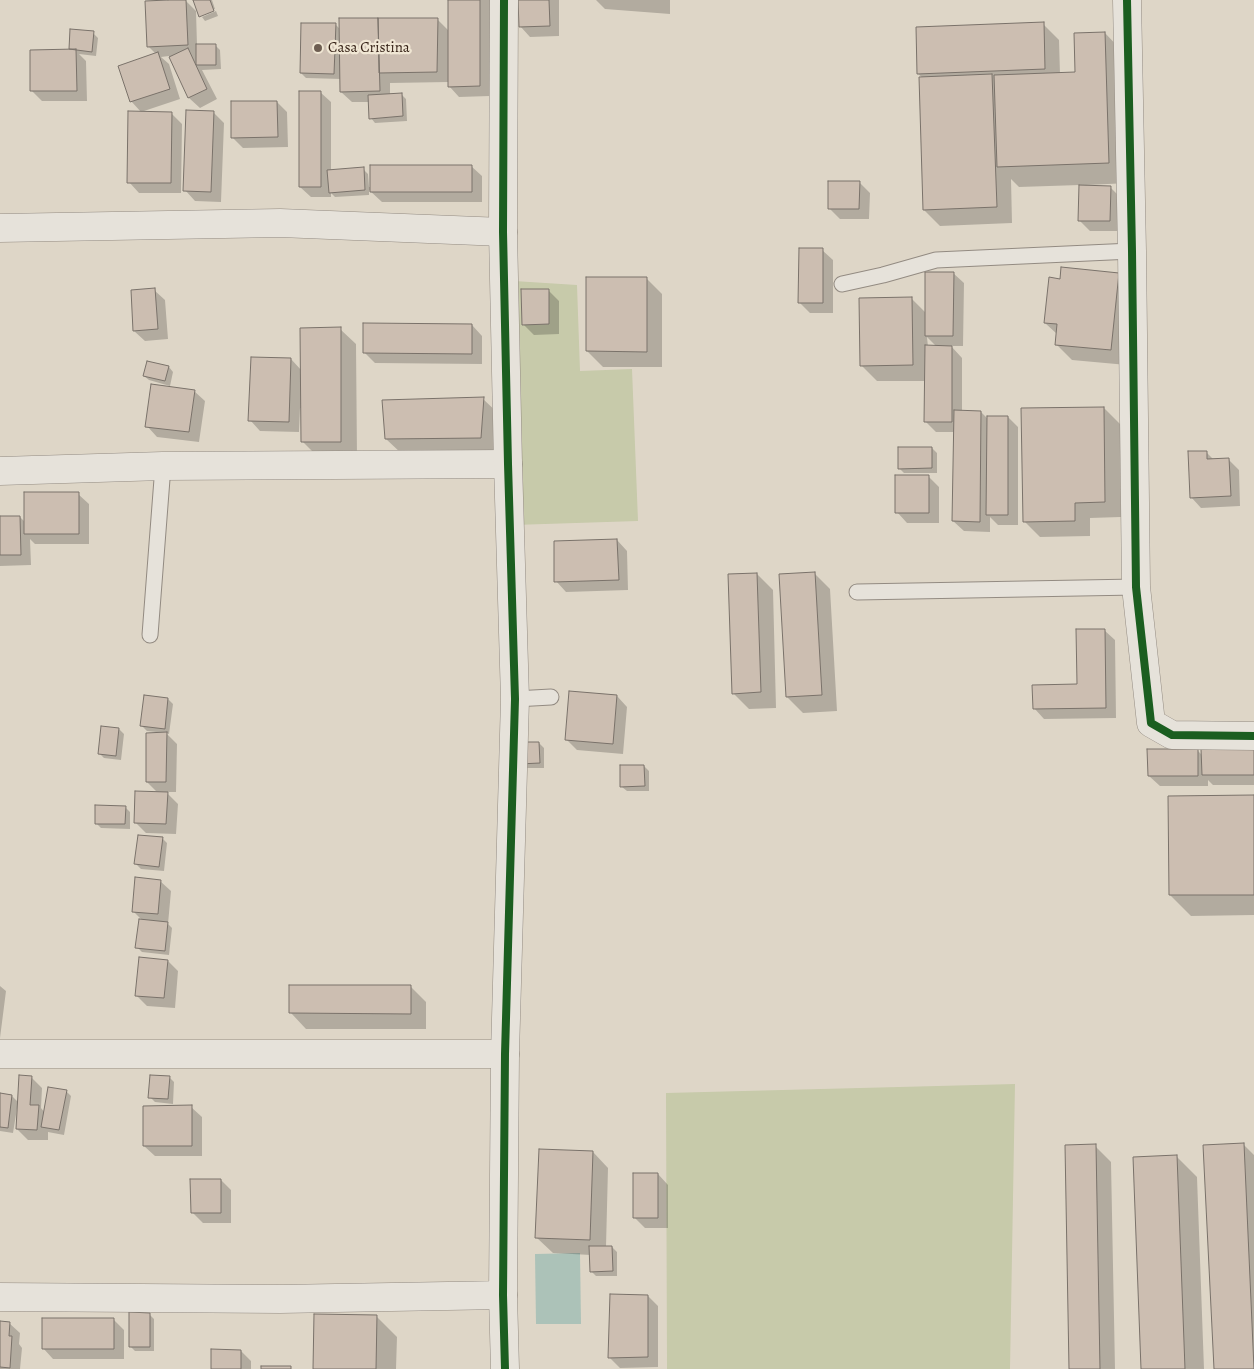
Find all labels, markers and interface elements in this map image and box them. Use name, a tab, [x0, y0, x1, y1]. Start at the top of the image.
place label: Casa Cristina	[328, 39, 410, 57]
marker: Casa Cristina	[312, 42, 324, 54]

